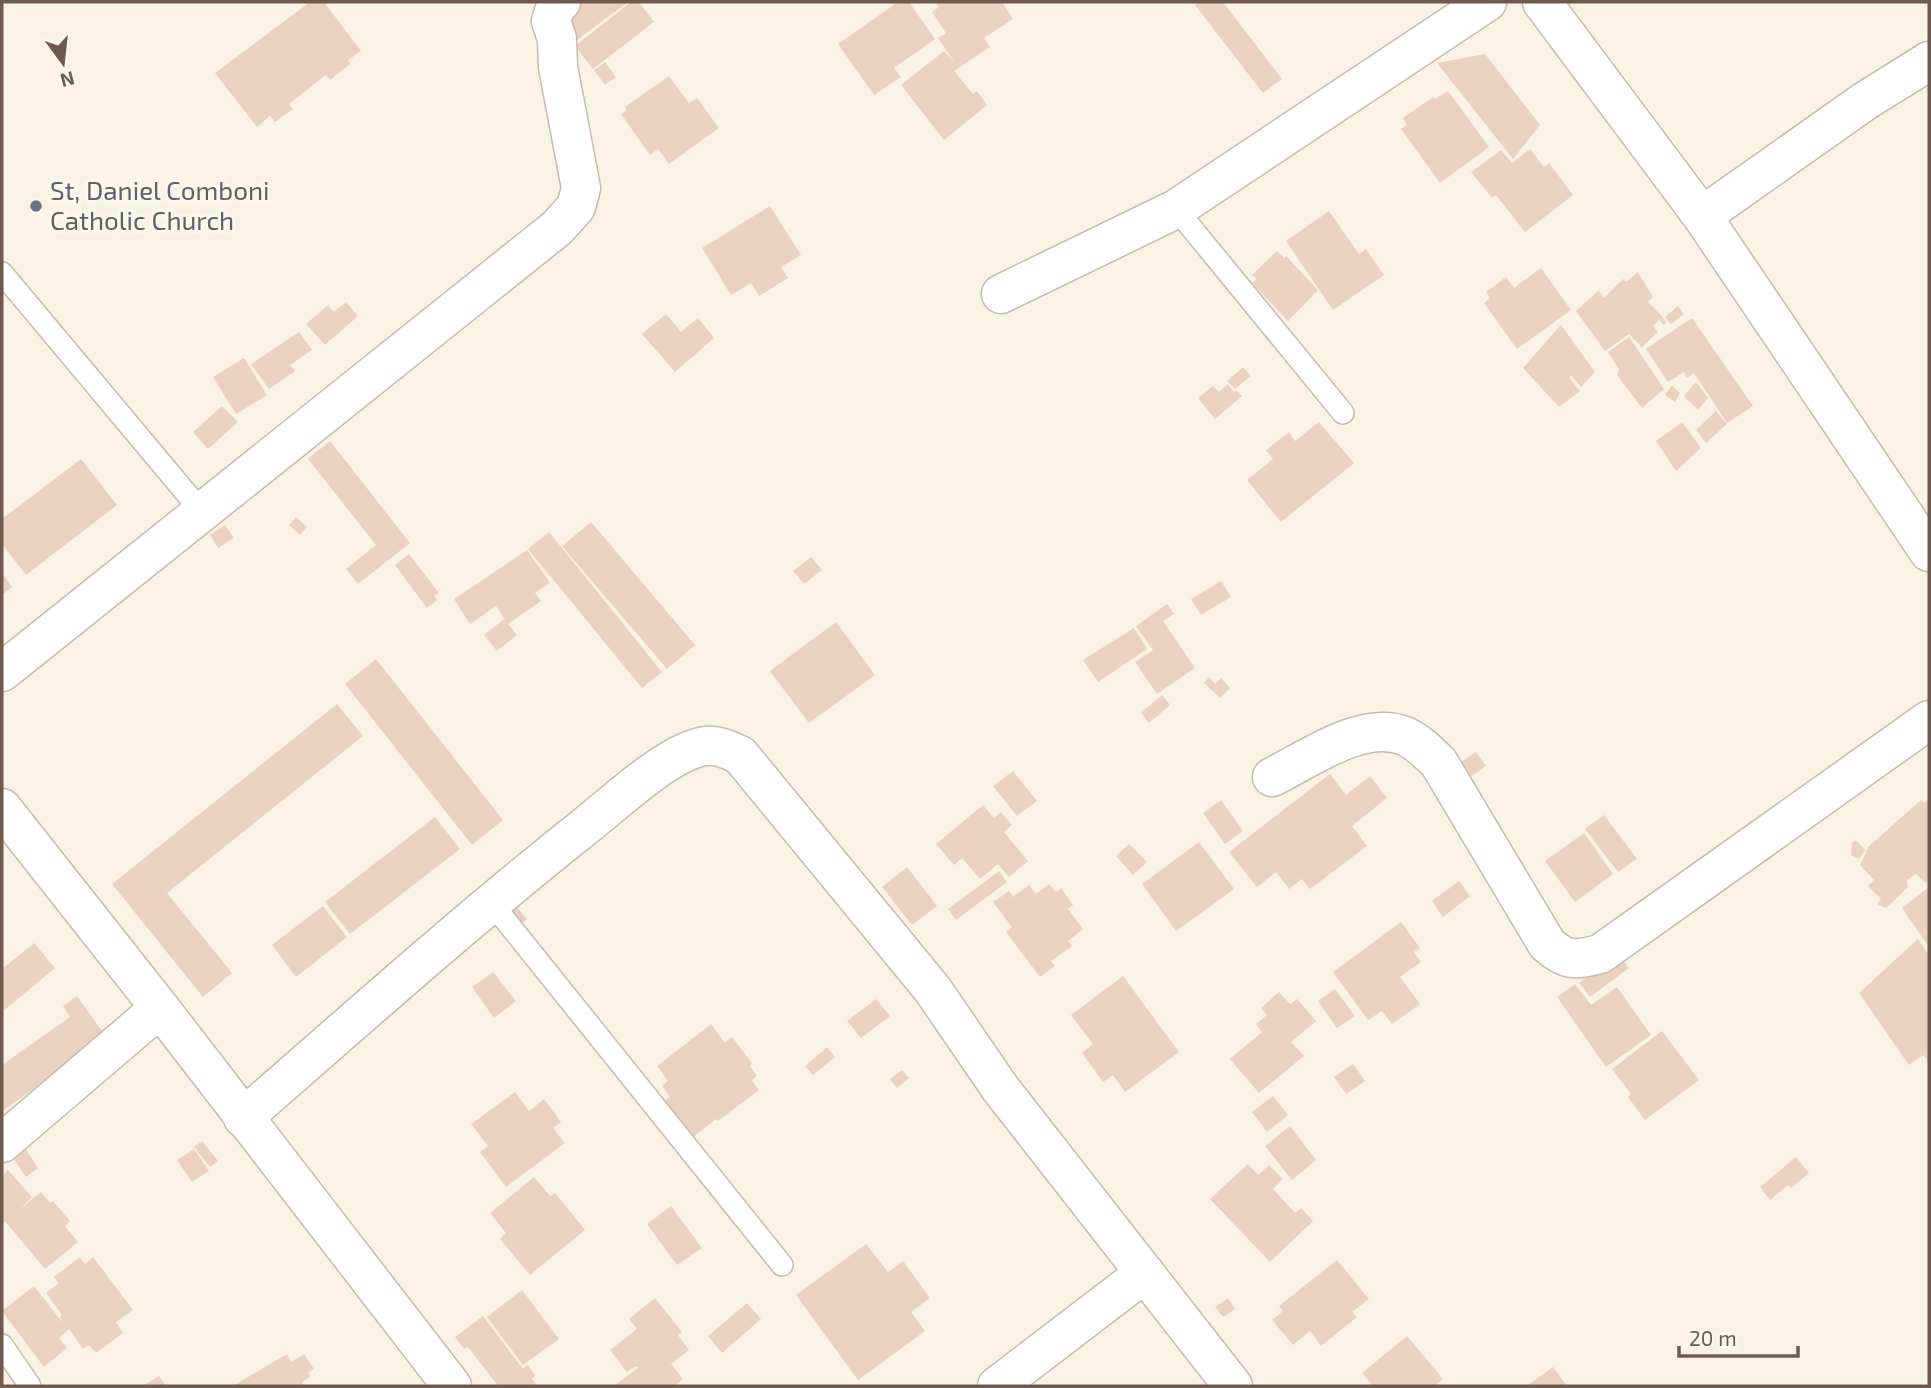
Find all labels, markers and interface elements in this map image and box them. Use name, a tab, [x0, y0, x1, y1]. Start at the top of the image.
north arrow	[28, 28, 98, 98]
text: N	[58, 67, 77, 93]
place label: St, Daniel Comboni Catholic Church	[50, 174, 270, 235]
marker: St, Daniel Comboni Catholic Church	[28, 198, 44, 214]
scale bar	[1679, 1314, 1798, 1358]
text: 20 m	[1689, 1325, 1737, 1350]

